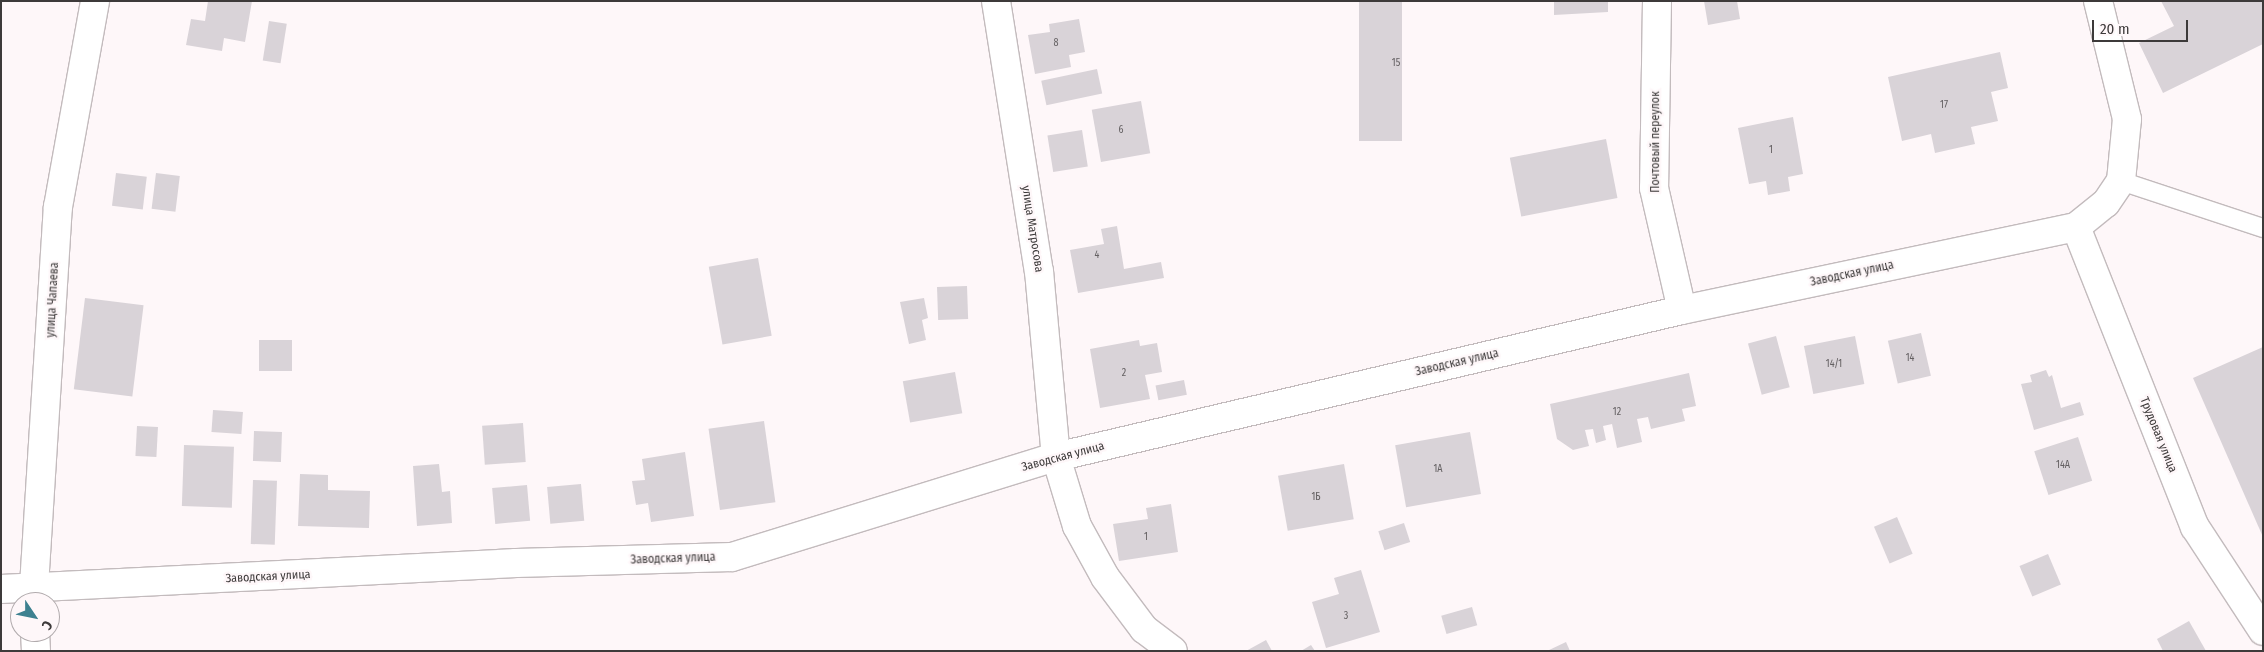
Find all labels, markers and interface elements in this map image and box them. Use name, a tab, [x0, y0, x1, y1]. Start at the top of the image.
scale bar	[2094, 10, 2190, 42]
text: 20 m	[2100, 20, 2130, 38]
house number: 8	[1054, 38, 1058, 50]
house number: 15	[1392, 58, 1400, 70]
street label: Почтовый переулок	[1649, 91, 1663, 193]
house number: 17	[1940, 100, 1948, 112]
house number: 6	[1119, 125, 1123, 137]
house number: 1	[1769, 145, 1773, 157]
street label: улица Матросова	[1018, 185, 1046, 273]
house number: 4	[1095, 250, 1099, 262]
street label: Заводская улица	[1809, 258, 1895, 290]
street label: улица Чапаева	[44, 262, 62, 338]
street label: Заводская улица	[1414, 346, 1500, 380]
house number: 14	[1906, 353, 1914, 365]
house number: 14/1	[1826, 359, 1842, 371]
house number: 2	[1122, 368, 1126, 380]
street label: Трудовая улица	[2136, 395, 2180, 475]
house number: 12	[1613, 407, 1621, 419]
street label: Заводская улица	[1020, 439, 1106, 475]
house number: 14А	[2056, 460, 2070, 472]
house number: 1А	[1433, 464, 1443, 476]
house number: 1Б	[1311, 492, 1321, 504]
house number: 1	[1144, 532, 1148, 544]
street label: Заводская улица	[630, 550, 716, 568]
street label: Заводская улица	[225, 568, 311, 586]
north arrow	[10, 592, 60, 642]
house number: 3	[1344, 611, 1348, 623]
text: С	[38, 617, 56, 633]

